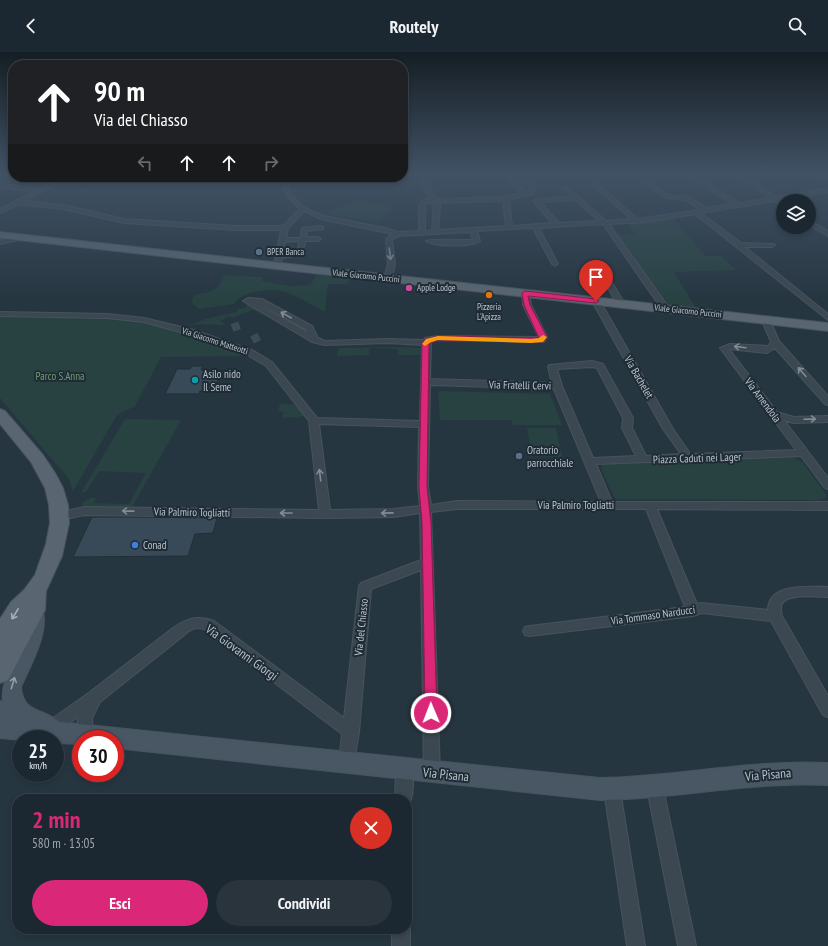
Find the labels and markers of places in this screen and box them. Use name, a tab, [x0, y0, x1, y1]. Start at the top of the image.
place label: BPER Banca	[267, 246, 304, 257]
marker: BPER Banca	[254, 247, 264, 257]
pin	[579, 260, 613, 301]
place label: Apple Lodge	[417, 282, 456, 293]
marker: Apple Lodge	[404, 283, 414, 293]
marker: Pizzeria L'Apizza	[484, 290, 494, 300]
place label: Pizzeria L'Apizza	[477, 301, 501, 322]
place label: Asilo nido Il Seme	[203, 367, 241, 394]
marker: Asilo nido Il Seme	[190, 375, 200, 385]
place label: Oratorio parrocchiale	[527, 443, 574, 470]
marker: Oratorio parrocchiale	[514, 451, 524, 461]
place label: Conad	[143, 538, 167, 552]
marker: Conad	[130, 540, 140, 550]

